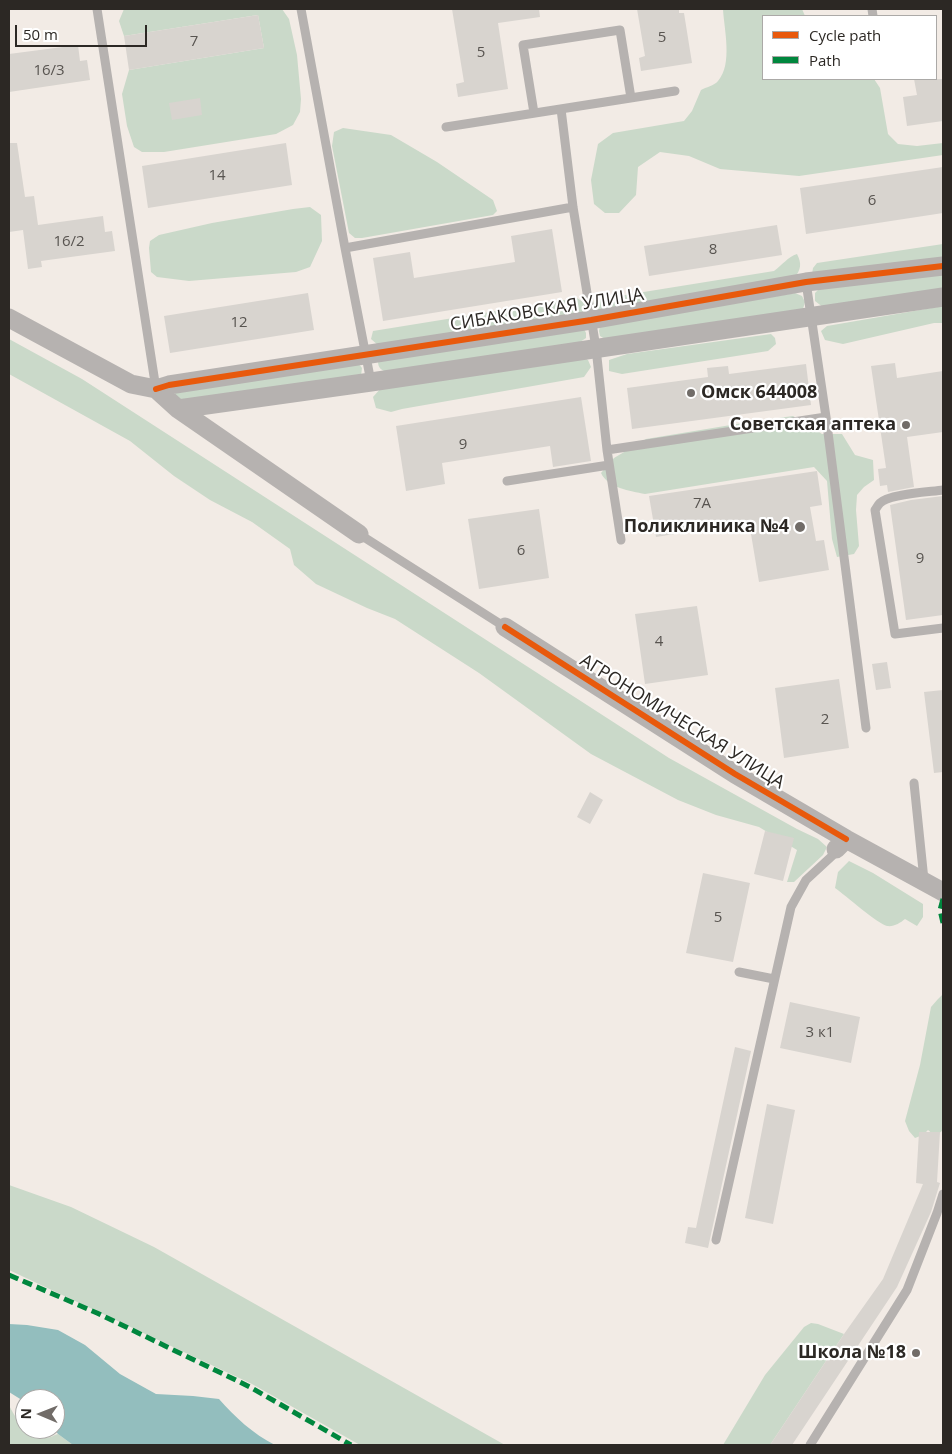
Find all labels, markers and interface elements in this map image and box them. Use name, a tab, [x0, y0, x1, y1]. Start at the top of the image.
scale bar	[18, 15, 150, 47]
legend	[762, 15, 937, 80]
text: 50 m	[23, 24, 58, 44]
text: Cycle path	[809, 25, 881, 45]
house number: 5	[658, 29, 666, 47]
house number: 7	[190, 33, 198, 51]
house number: 5	[477, 44, 485, 62]
text: Path	[809, 50, 841, 70]
house number: 16/3	[33, 62, 65, 80]
house number: 14	[208, 167, 226, 185]
house number: 6	[868, 192, 876, 210]
house number: 16/2	[53, 233, 85, 251]
house number: 8	[709, 241, 717, 259]
street label: СИБАКОВСКАЯ УЛИЦА	[449, 284, 645, 336]
house number: 12	[230, 314, 248, 332]
place label: Омск 644008	[701, 382, 817, 404]
marker: Омск 644008	[685, 387, 697, 399]
place label: Советская аптека	[730, 414, 896, 436]
marker: Советская аптека	[900, 419, 912, 431]
house number: 9	[459, 436, 467, 454]
house number: 7А	[693, 495, 711, 513]
place label: Поликлиника №4	[624, 516, 789, 538]
marker: Поликлиника №4	[793, 520, 807, 534]
house number: 6	[517, 542, 525, 560]
house number: 9	[916, 550, 924, 568]
house number: 4	[655, 633, 663, 651]
street label: АГРОНОМИЧЕСКАЯ УЛИЦА	[576, 650, 788, 794]
house number: 2	[821, 711, 829, 729]
house number: 5	[714, 909, 722, 927]
house number: 3 к1	[806, 1024, 834, 1042]
place label: Школа №18	[798, 1342, 906, 1364]
marker: Школа №18	[910, 1347, 922, 1359]
north arrow	[15, 1389, 65, 1439]
text: N	[16, 1408, 35, 1420]

